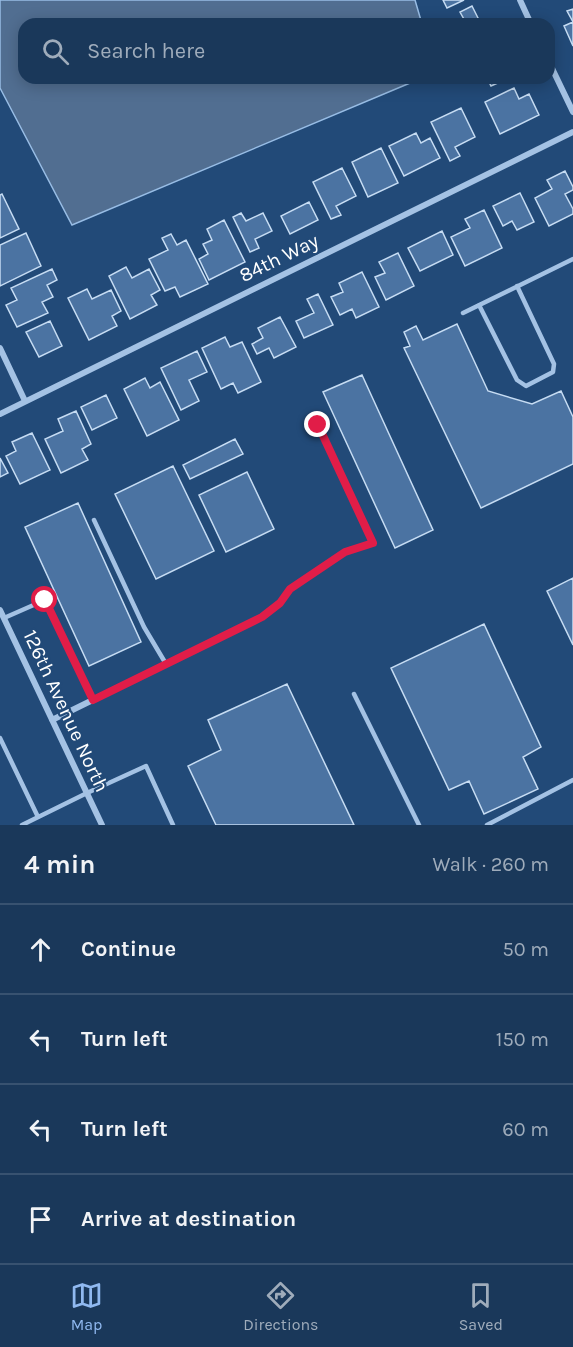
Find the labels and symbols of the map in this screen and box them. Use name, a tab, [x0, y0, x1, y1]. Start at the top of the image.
street label: 84th Way	[236, 229, 322, 287]
route end	[304, 411, 330, 437]
route start	[31, 586, 57, 612]
street label: 126th Avenue North	[18, 626, 114, 796]

